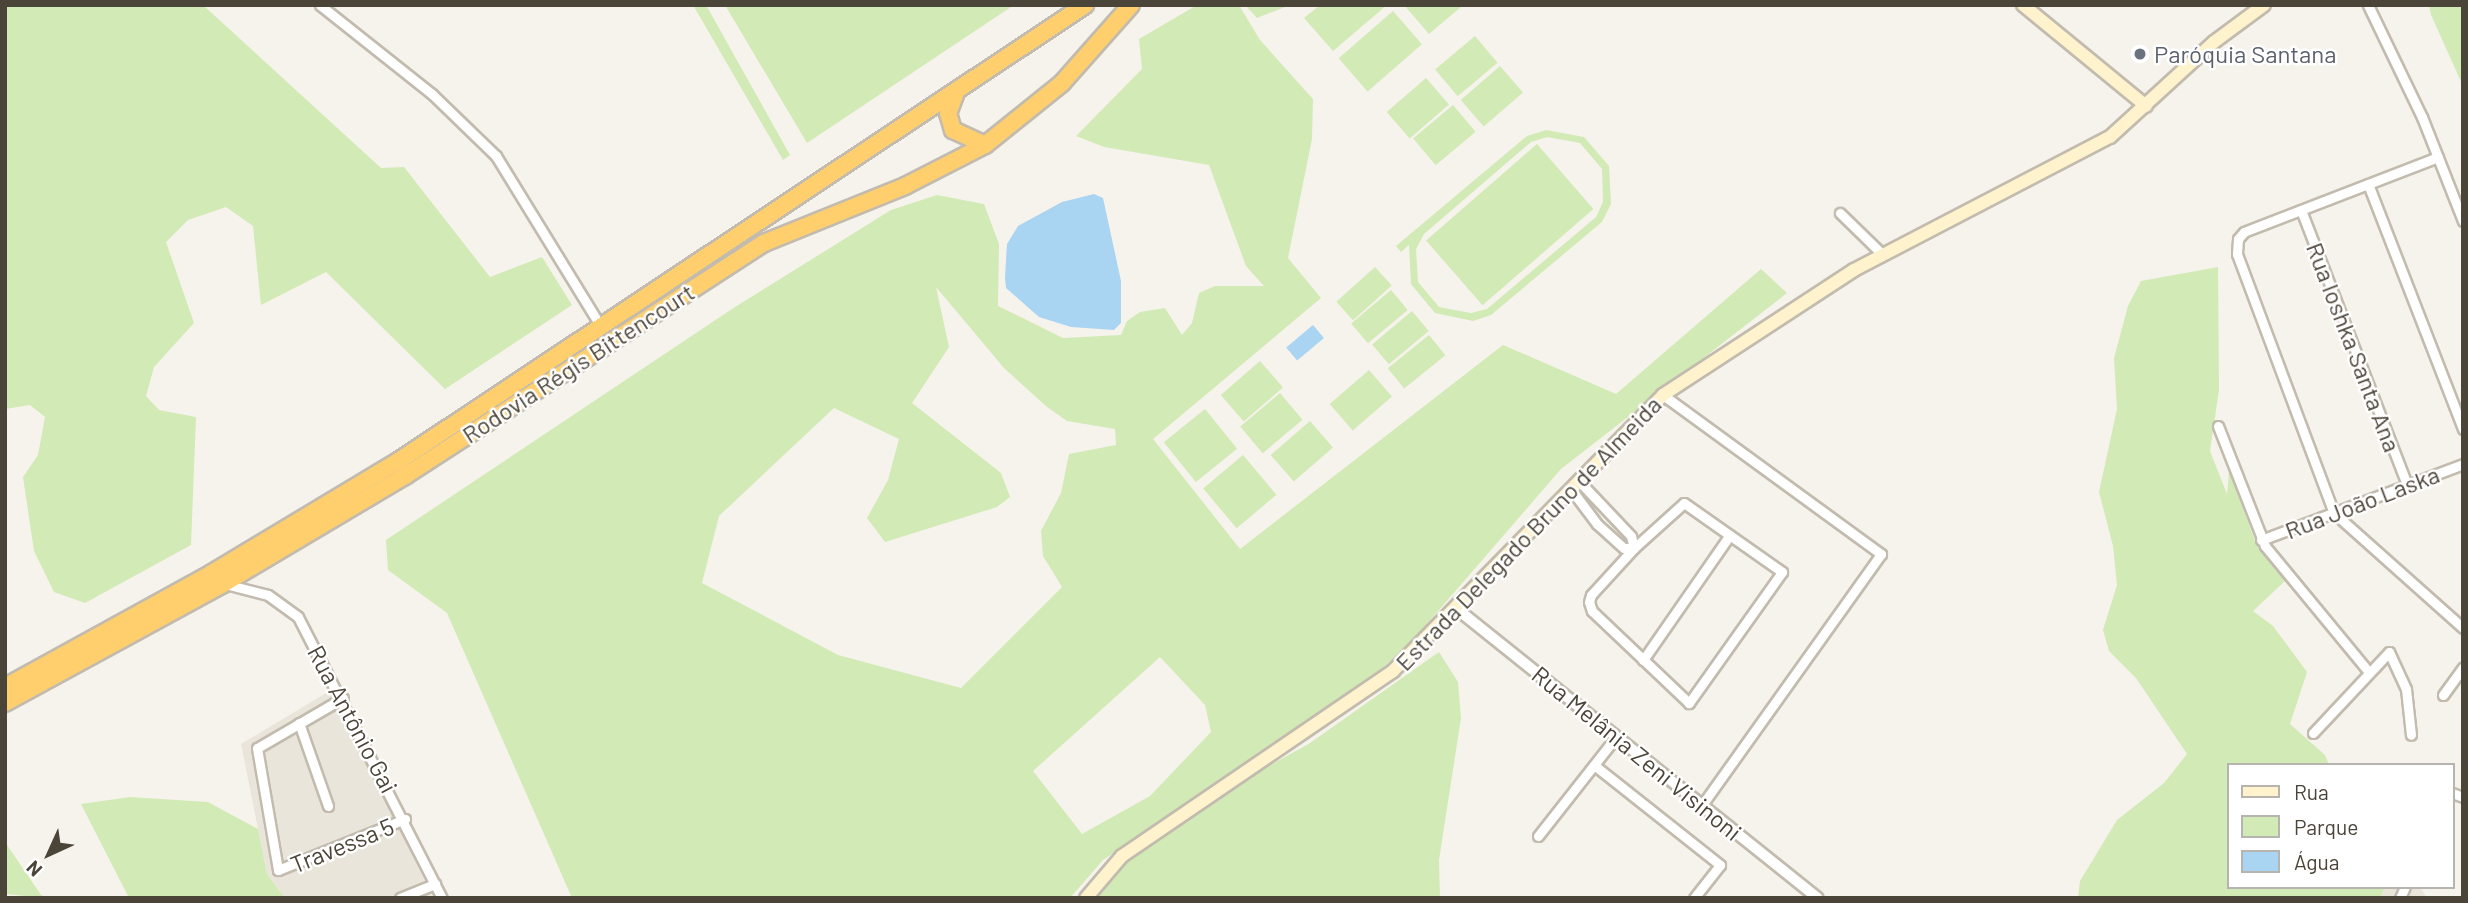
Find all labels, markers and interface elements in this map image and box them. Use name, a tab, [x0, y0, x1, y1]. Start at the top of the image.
place label: Paróquia Santana	[2154, 40, 2337, 68]
marker: Paróquia Santana	[2132, 46, 2148, 62]
street label: Rua Ioshka Santa Ana	[2301, 238, 2407, 456]
street label: Rodovia Régis Bittencourt	[457, 277, 699, 449]
street label: Estrada Delegado Bruno de Almeida	[1389, 390, 1667, 676]
street label: Rua João Laska	[2281, 459, 2443, 545]
street label: Rua Antônio Gai	[302, 640, 404, 798]
street label: Rua Melânia Zeni Visinoni	[1526, 660, 1748, 846]
legend	[2226, 763, 2454, 889]
text: Rua	[2294, 779, 2329, 804]
street label: Travessa 5	[286, 811, 398, 879]
text: Parque	[2294, 814, 2359, 839]
north arrow	[14, 819, 84, 889]
text: Água	[2294, 849, 2340, 874]
text: N	[21, 857, 46, 882]

